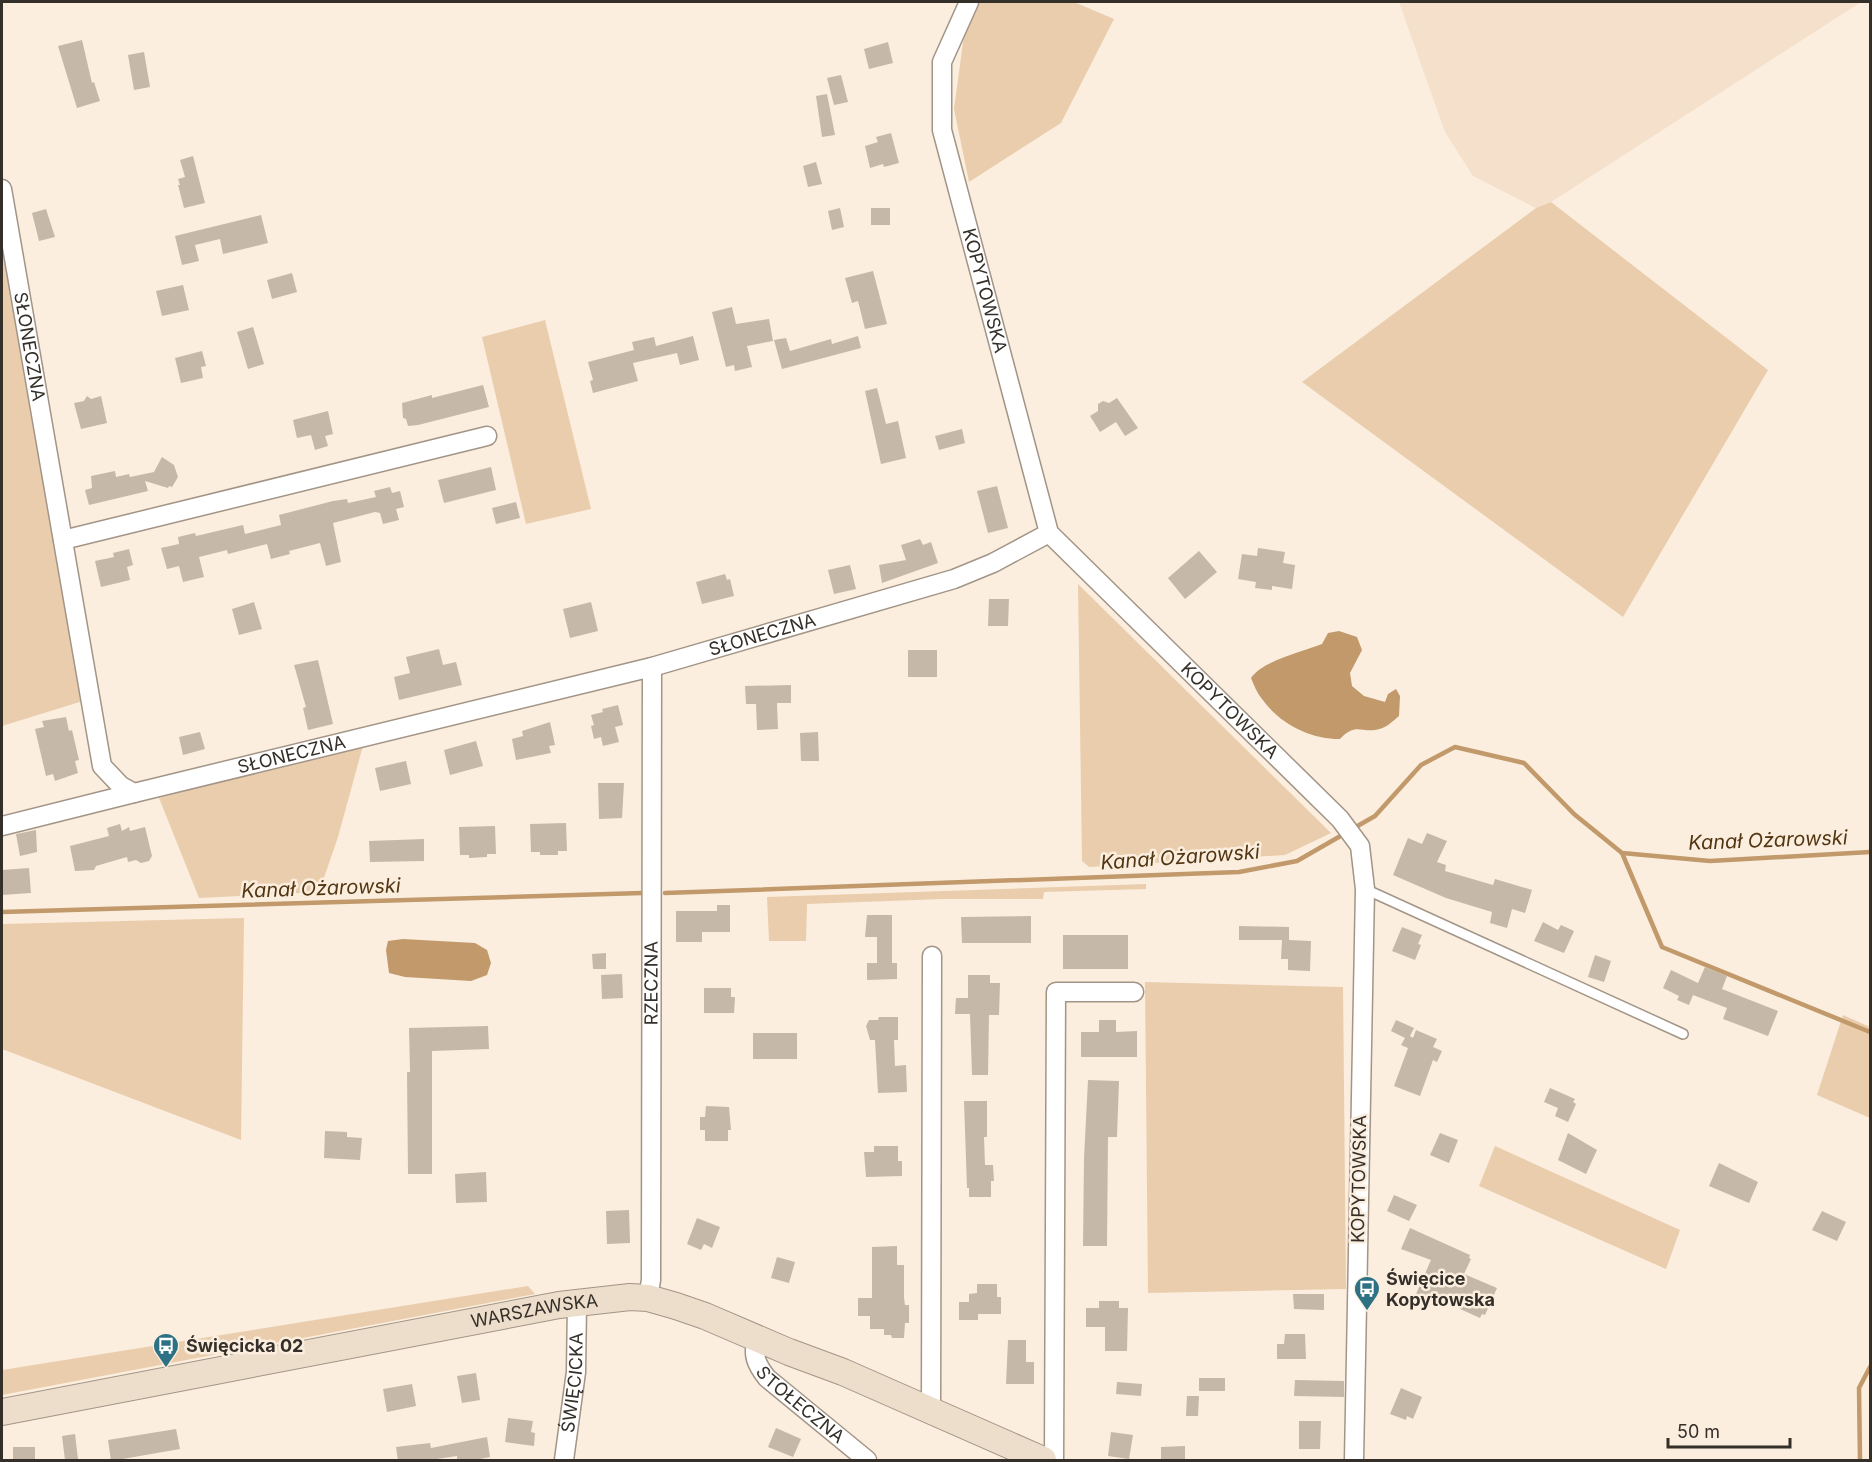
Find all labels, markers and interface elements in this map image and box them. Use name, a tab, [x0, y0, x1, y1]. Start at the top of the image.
street label: KOPYTOWSKA	[959, 226, 1012, 355]
street label: SŁONECZNA	[10, 290, 50, 403]
street label: SŁONECZNA	[706, 609, 818, 660]
street label: KOPYTOWSKA	[1177, 658, 1283, 763]
street label: SŁONECZNA	[235, 731, 347, 777]
water label: Kanał Ożarowski	[1688, 825, 1849, 855]
water label: Kanał Ożarowski	[1100, 839, 1261, 875]
water label: Kanał Ożarowski	[241, 873, 402, 903]
street label: RZECZNA	[640, 941, 662, 1025]
street label: KOPYTOWSKA	[1347, 1115, 1370, 1243]
place label: Święcice Kopytowska	[1386, 1268, 1495, 1310]
bus stop icon: Święcice Kopytowska	[1352, 1274, 1382, 1312]
street label: WARSZAWSKA	[469, 1290, 599, 1332]
bus stop icon: Święcicka 02	[151, 1331, 181, 1369]
street label: ŚWIĘCICKA	[556, 1332, 587, 1434]
place label: Święcicka 02	[186, 1335, 303, 1356]
street label: STOŁECZNA	[752, 1362, 849, 1447]
scale bar	[1668, 1411, 1790, 1449]
text: 50 m	[1677, 1421, 1720, 1442]

